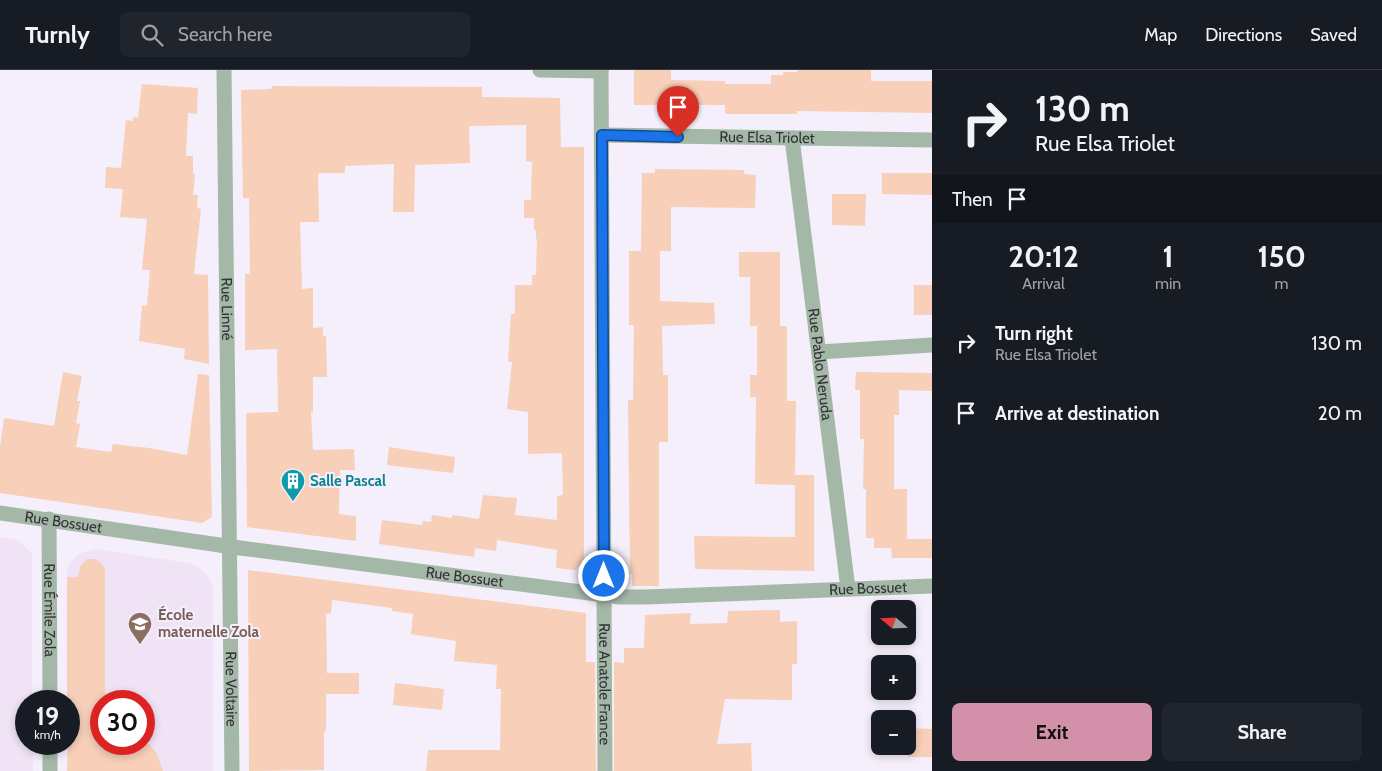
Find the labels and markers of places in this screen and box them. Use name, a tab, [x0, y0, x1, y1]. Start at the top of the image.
pin	[657, 86, 699, 137]
building icon: Salle Pascal	[280, 468, 306, 502]
place label: Salle Pascal	[310, 472, 386, 490]
place label: École maternelle Zola	[158, 605, 260, 641]
school or university icon: École maternelle Zola	[127, 611, 153, 645]

